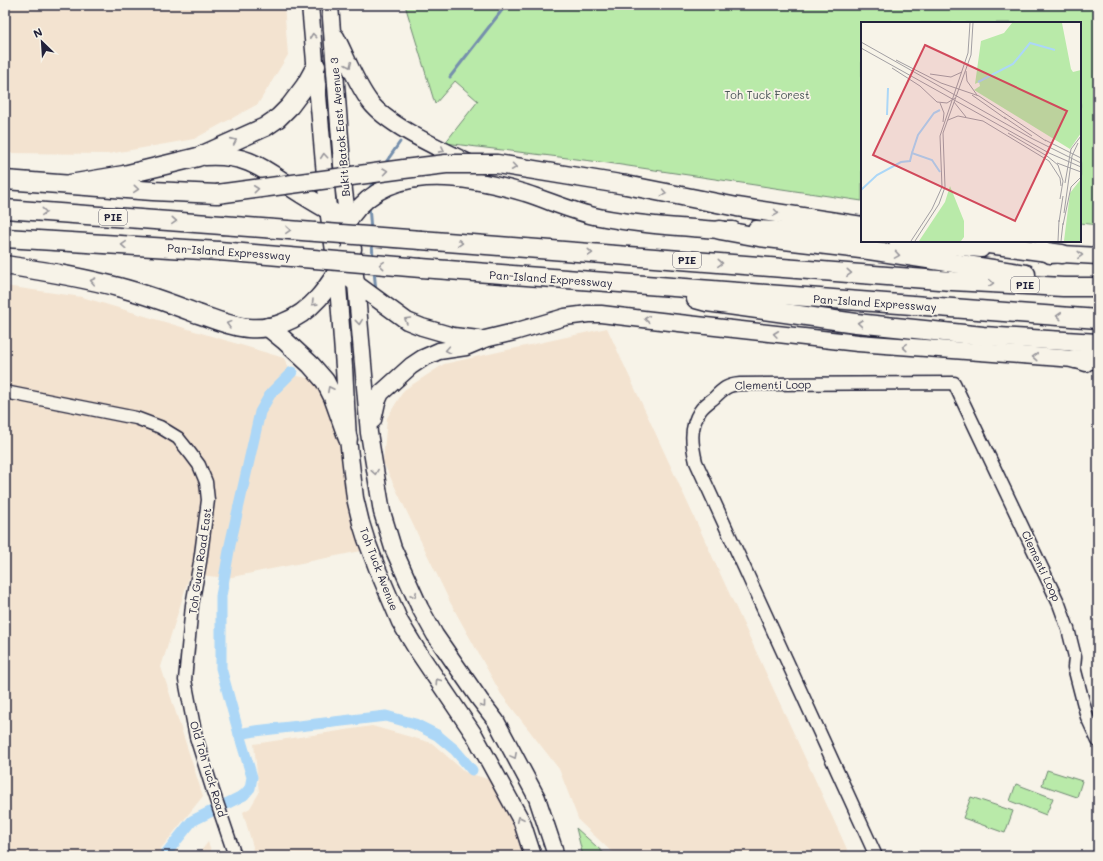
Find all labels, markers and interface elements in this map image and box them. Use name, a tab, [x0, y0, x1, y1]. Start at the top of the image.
north arrow	[22, 22, 62, 62]
inset map	[861, 22, 1081, 242]
text: N	[31, 24, 45, 41]
one-way arrow	[309, 33, 318, 39]
street label: Bukit Batok East Avenue 3	[326, 56, 353, 197]
one-way arrow	[344, 60, 352, 68]
park label: Toh Tuck Forest	[724, 87, 810, 102]
one-way arrow	[230, 138, 237, 146]
one-way arrow	[438, 145, 445, 152]
one-way arrow	[319, 153, 328, 159]
one-way arrow	[511, 162, 517, 171]
one-way arrow	[382, 167, 388, 176]
one-way arrow	[133, 185, 139, 194]
one-way arrow	[253, 185, 259, 194]
one-way arrow	[661, 188, 668, 196]
one-way arrow	[41, 207, 47, 216]
one-way arrow	[773, 208, 779, 217]
road number: PIE	[99, 209, 127, 225]
one-way arrow	[170, 217, 177, 226]
one-way arrow	[285, 225, 291, 234]
one-way arrow	[457, 238, 463, 247]
street label: Pan-Island Expressway	[167, 240, 291, 263]
one-way arrow	[121, 241, 127, 249]
one-way arrow	[587, 248, 593, 257]
one-way arrow	[894, 250, 900, 259]
one-way arrow	[1077, 250, 1083, 259]
road number: PIE	[673, 252, 701, 268]
one-way arrow	[717, 258, 723, 267]
one-way arrow	[379, 260, 385, 269]
street label: Pan-Island Expressway	[489, 267, 613, 290]
one-way arrow	[846, 268, 852, 277]
road number: PIE	[1011, 277, 1039, 293]
one-way arrow	[90, 278, 96, 286]
one-way arrow	[988, 278, 994, 287]
street label: Pan-Island Expressway	[813, 291, 937, 314]
one-way arrow	[311, 298, 319, 306]
one-way arrow	[1056, 312, 1062, 321]
one-way arrow	[644, 315, 650, 324]
one-way arrow	[404, 318, 411, 325]
one-way arrow	[354, 319, 363, 325]
one-way arrow	[857, 319, 864, 328]
one-way arrow	[226, 320, 233, 329]
one-way arrow	[773, 330, 779, 339]
one-way arrow	[902, 342, 908, 351]
one-way arrow	[445, 345, 451, 354]
one-way arrow	[1032, 352, 1038, 361]
street label: Clementi Loop	[735, 376, 812, 393]
one-way arrow	[327, 386, 334, 393]
one-way arrow	[371, 469, 379, 475]
street label: Toh Guan Road East	[185, 507, 214, 615]
street label: Toh Tuck Avenue	[357, 525, 402, 613]
street label: Clementi Loop	[1019, 528, 1064, 604]
one-way arrow	[409, 591, 416, 598]
one-way arrow	[436, 678, 443, 685]
one-way arrow	[478, 700, 485, 707]
street label: Old Toh Tuck Road	[187, 719, 230, 819]
one-way arrow	[510, 752, 517, 759]
one-way arrow	[517, 816, 525, 824]

